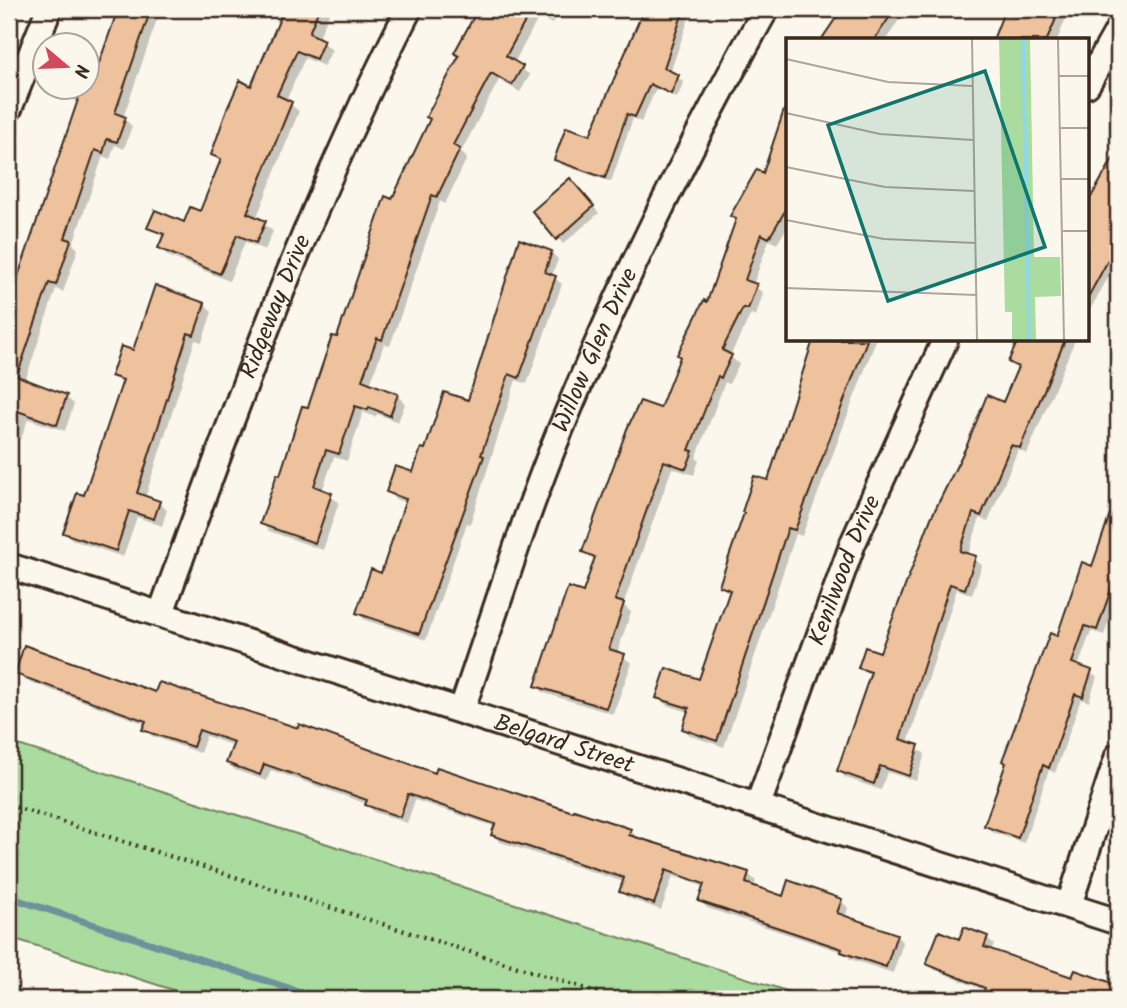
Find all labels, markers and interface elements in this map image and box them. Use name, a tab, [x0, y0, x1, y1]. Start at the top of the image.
north arrow	[32, 32, 102, 102]
inset map	[786, 38, 1088, 341]
text: N	[64, 60, 96, 81]
street label: Ridgeway Drive	[229, 228, 322, 385]
street label: Willow Glen Drive	[542, 261, 649, 439]
street label: Kenilwood Drive	[798, 488, 892, 651]
street label: Belgard Street	[489, 703, 640, 785]

